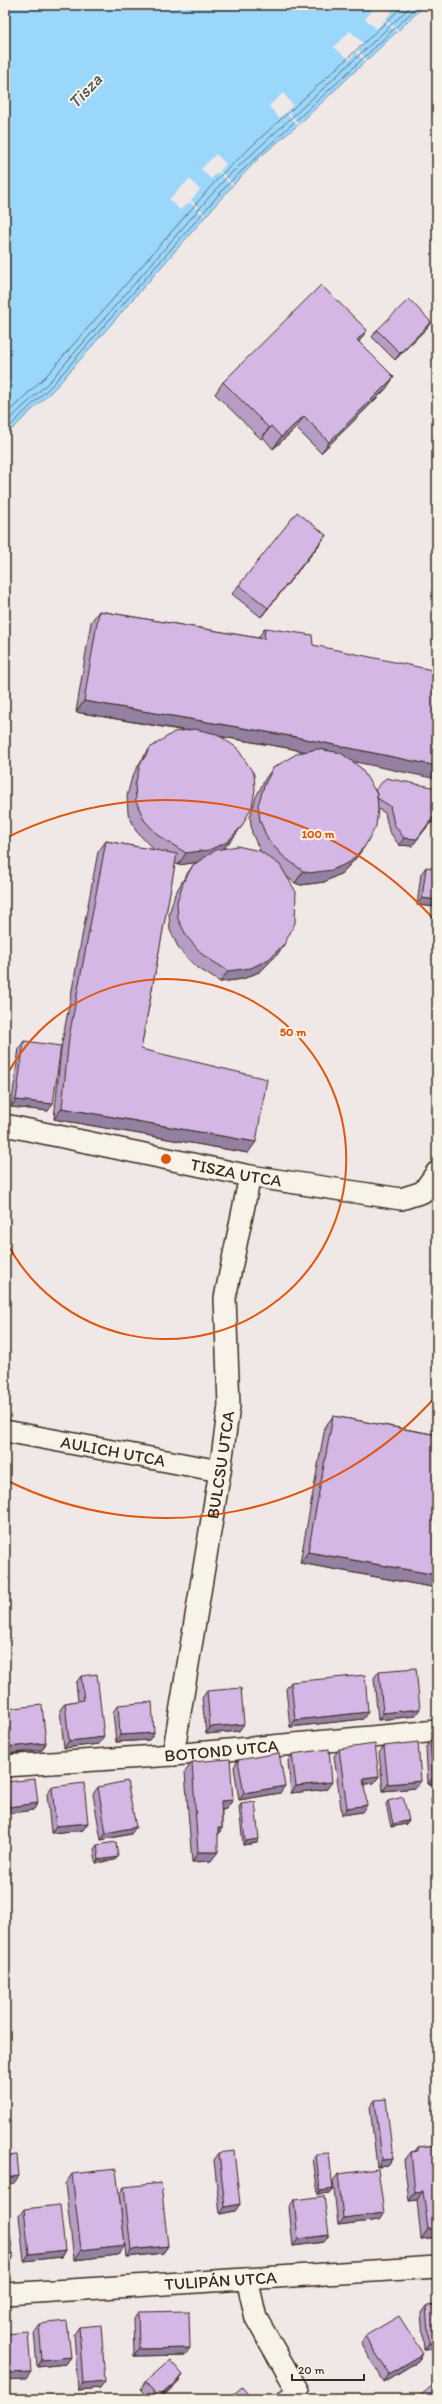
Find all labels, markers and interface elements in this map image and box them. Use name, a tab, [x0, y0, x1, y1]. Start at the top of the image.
water label: Tisza	[63, 68, 107, 113]
text: 100 m	[301, 827, 335, 841]
text: 50 m	[280, 1025, 307, 1039]
centre of rings	[159, 1152, 173, 1166]
street label: TISZA UTCA	[189, 1154, 283, 1191]
street label: BULCSU UTCA	[202, 1409, 238, 1520]
street label: AULICH UTCA	[59, 1432, 167, 1471]
street label: BOTOND UTCA	[164, 1735, 279, 1766]
street label: TULIPÁN UTCA	[164, 2267, 278, 2294]
scale bar	[292, 2356, 364, 2382]
text: 20 m	[298, 2363, 325, 2377]

